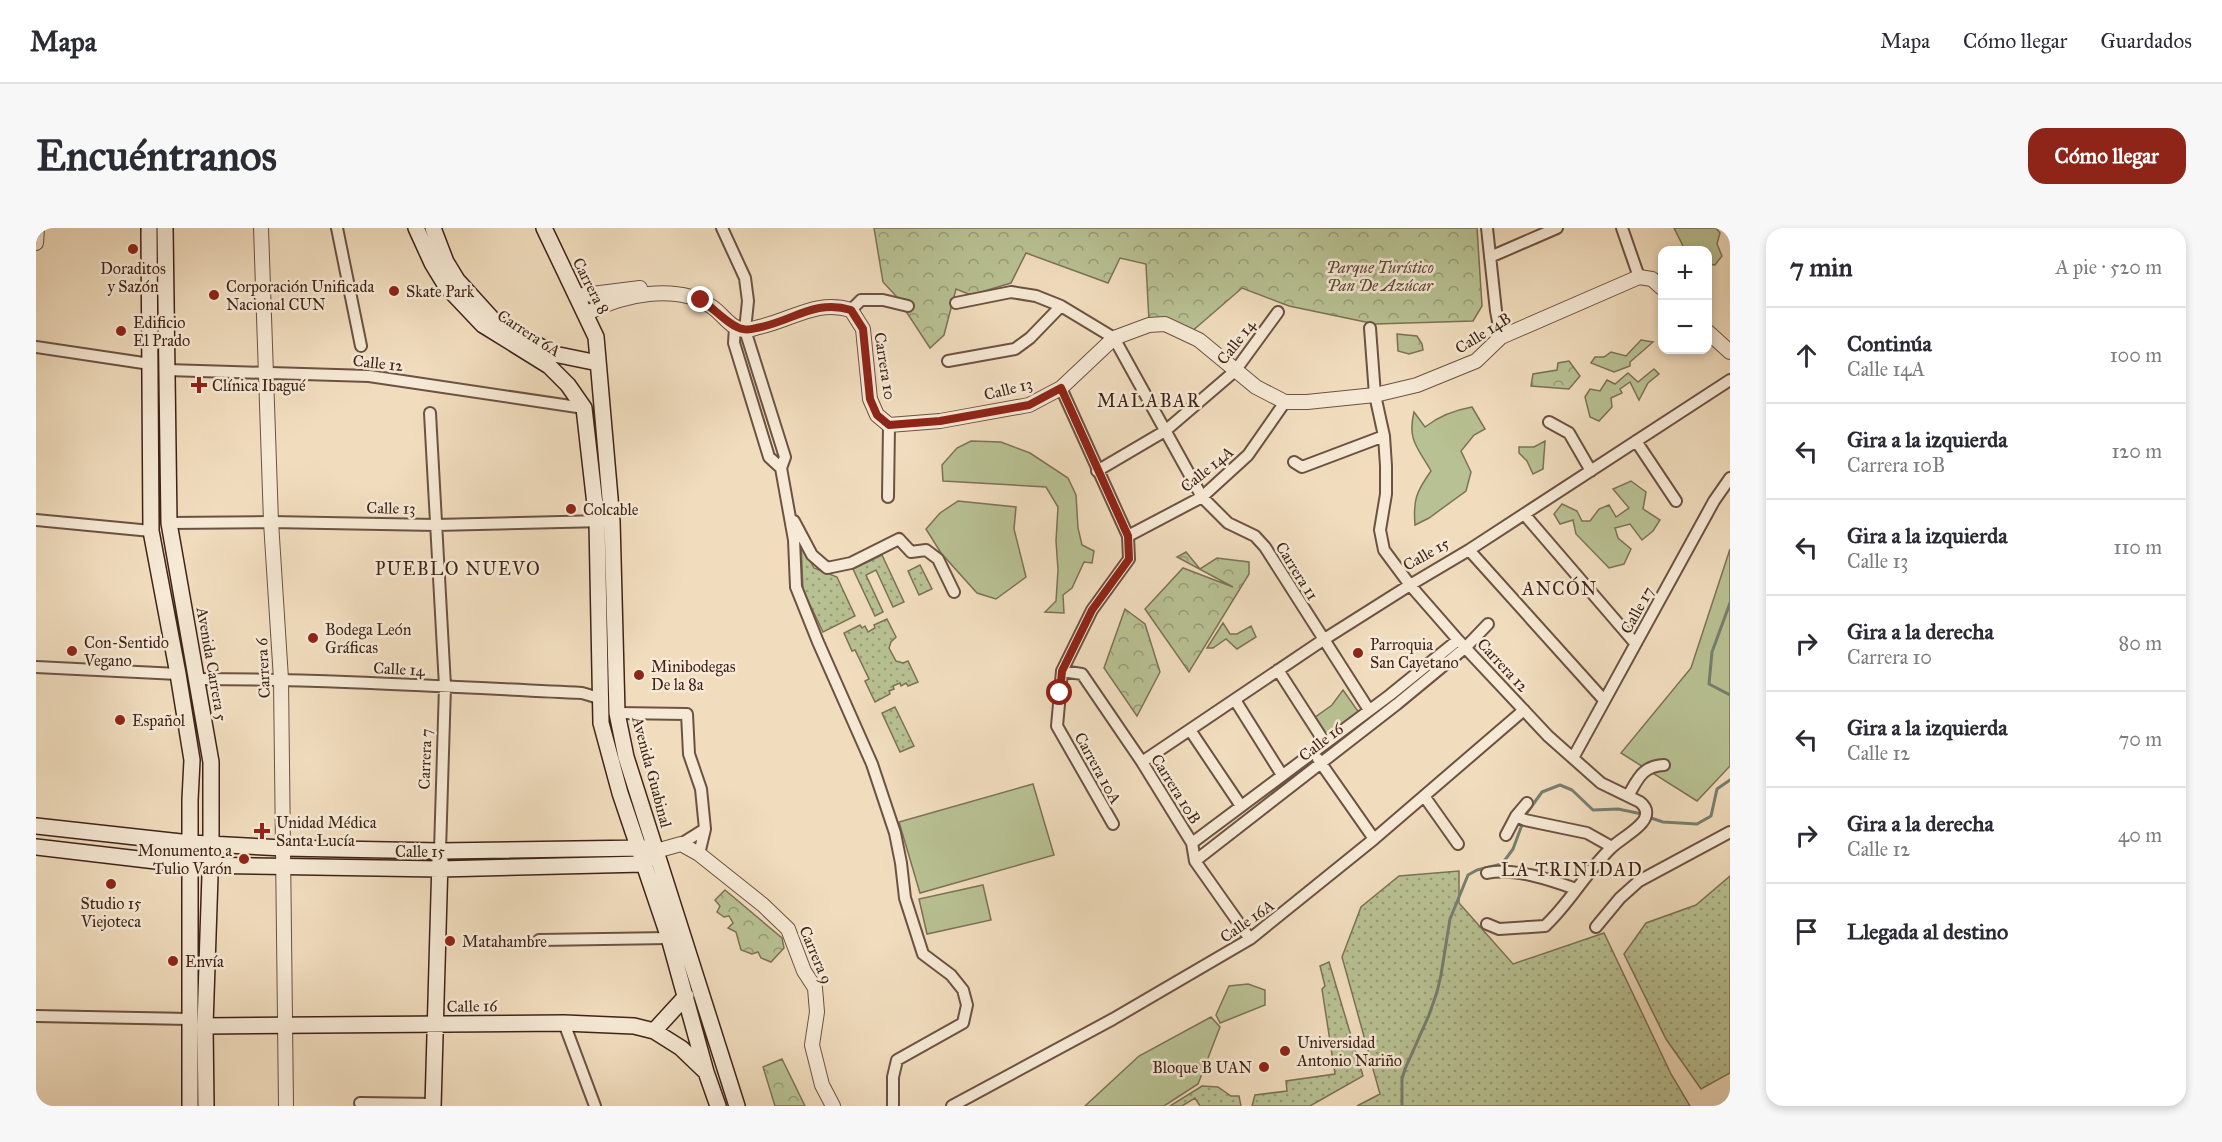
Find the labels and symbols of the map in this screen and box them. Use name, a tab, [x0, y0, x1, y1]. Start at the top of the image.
marker: Doraditos y Sazón	[126, 242, 140, 256]
street label: Carrera 8	[569, 255, 613, 317]
park label: Parque Turístico Pan De Azúcar	[1326, 258, 1434, 295]
place label: Doraditos y Sazón	[100, 259, 166, 296]
place label: Corporación Unificada Nacional CUN	[226, 277, 374, 314]
place label: Skate Park	[406, 282, 475, 301]
marker: Skate Park	[387, 284, 401, 298]
route end	[687, 286, 713, 312]
marker: Corporación Unificada Nacional CUN	[207, 288, 221, 302]
street label: Carrera 6A	[494, 306, 564, 361]
street label: Calle 14B	[1452, 308, 1514, 358]
place label: Edificio El Prado	[133, 313, 190, 350]
street label: Calle 14	[1213, 315, 1260, 368]
marker: Edificio El Prado	[114, 324, 128, 338]
street label: Carrera 10	[870, 331, 900, 401]
street label: Calle 12	[352, 351, 404, 375]
street label: Calle 13	[982, 374, 1034, 404]
marker: Clínica Ibagué	[190, 376, 208, 394]
place label: Clínica Ibagué	[212, 376, 306, 396]
district label: MALABAR	[1097, 390, 1201, 412]
street label: Calle 14A	[1177, 442, 1237, 496]
street label: Calle 13	[366, 498, 416, 518]
place label: Colcable	[583, 500, 639, 519]
marker: Colcable	[564, 502, 578, 516]
street label: Calle 15	[1400, 533, 1453, 575]
street label: Carrera 11	[1272, 538, 1322, 604]
district label: PUEBLO NUEVO	[375, 558, 541, 580]
district label: ANCÓN	[1521, 576, 1598, 600]
street label: Calle 17	[1616, 583, 1658, 637]
street label: Avenida Carrera 5	[192, 605, 231, 723]
place label: Bodega León Gráficas	[325, 620, 412, 657]
marker: Bodega León Gráficas	[306, 631, 320, 645]
place label: Con-Sentido Vegano	[83, 633, 169, 671]
street label: Carrera 12	[1473, 634, 1533, 696]
place label: Parroquia San Cayetano	[1370, 635, 1459, 672]
street label: Carrera 6	[252, 636, 274, 699]
marker: Con-Sentido Vegano	[65, 644, 79, 658]
marker: Parroquia San Cayetano	[1351, 646, 1365, 660]
place label: Minibodegas De la 8a	[651, 657, 736, 694]
street label: Calle 14	[373, 658, 426, 680]
marker: Minibodegas De la 8a	[632, 668, 646, 682]
route start	[1046, 679, 1072, 705]
place label: Español	[132, 711, 186, 730]
marker: Español	[113, 713, 127, 727]
street label: Avenida Guabinal	[628, 713, 676, 830]
street label: Calle 16	[1295, 718, 1348, 765]
street label: Carrera 7	[414, 728, 436, 790]
street label: Carrera 10A	[1071, 729, 1126, 807]
street label: Carrera 10B	[1147, 751, 1205, 827]
place label: Unidad Médica Santa Lucía	[276, 813, 377, 850]
marker: Unidad Médica Santa Lucía	[253, 822, 271, 840]
place label: Monumento a Tulio Varón	[138, 841, 232, 878]
street label: Calle 15	[395, 842, 446, 861]
marker: Monumento a Tulio Varón	[237, 852, 251, 866]
district label: LA TRINIDAD	[1501, 859, 1643, 881]
marker: Studio 15 Viejoteca	[104, 877, 118, 891]
place label: Studio 15 Viejoteca	[80, 894, 142, 931]
street label: Calle 16A	[1216, 895, 1278, 946]
street label: Carrera 9	[795, 923, 837, 987]
place label: Matahambre	[462, 932, 547, 951]
marker: Matahambre	[443, 934, 457, 948]
place label: Envía	[185, 952, 224, 971]
marker: Envía	[166, 954, 180, 968]
street label: Calle 16	[446, 996, 498, 1016]
place label: Universidad Antonio Nariño	[1296, 1033, 1402, 1070]
marker: Universidad Antonio Nariño	[1278, 1044, 1292, 1058]
place label: Bloque B UAN	[1152, 1058, 1252, 1078]
marker: Bloque B UAN	[1257, 1060, 1271, 1074]

